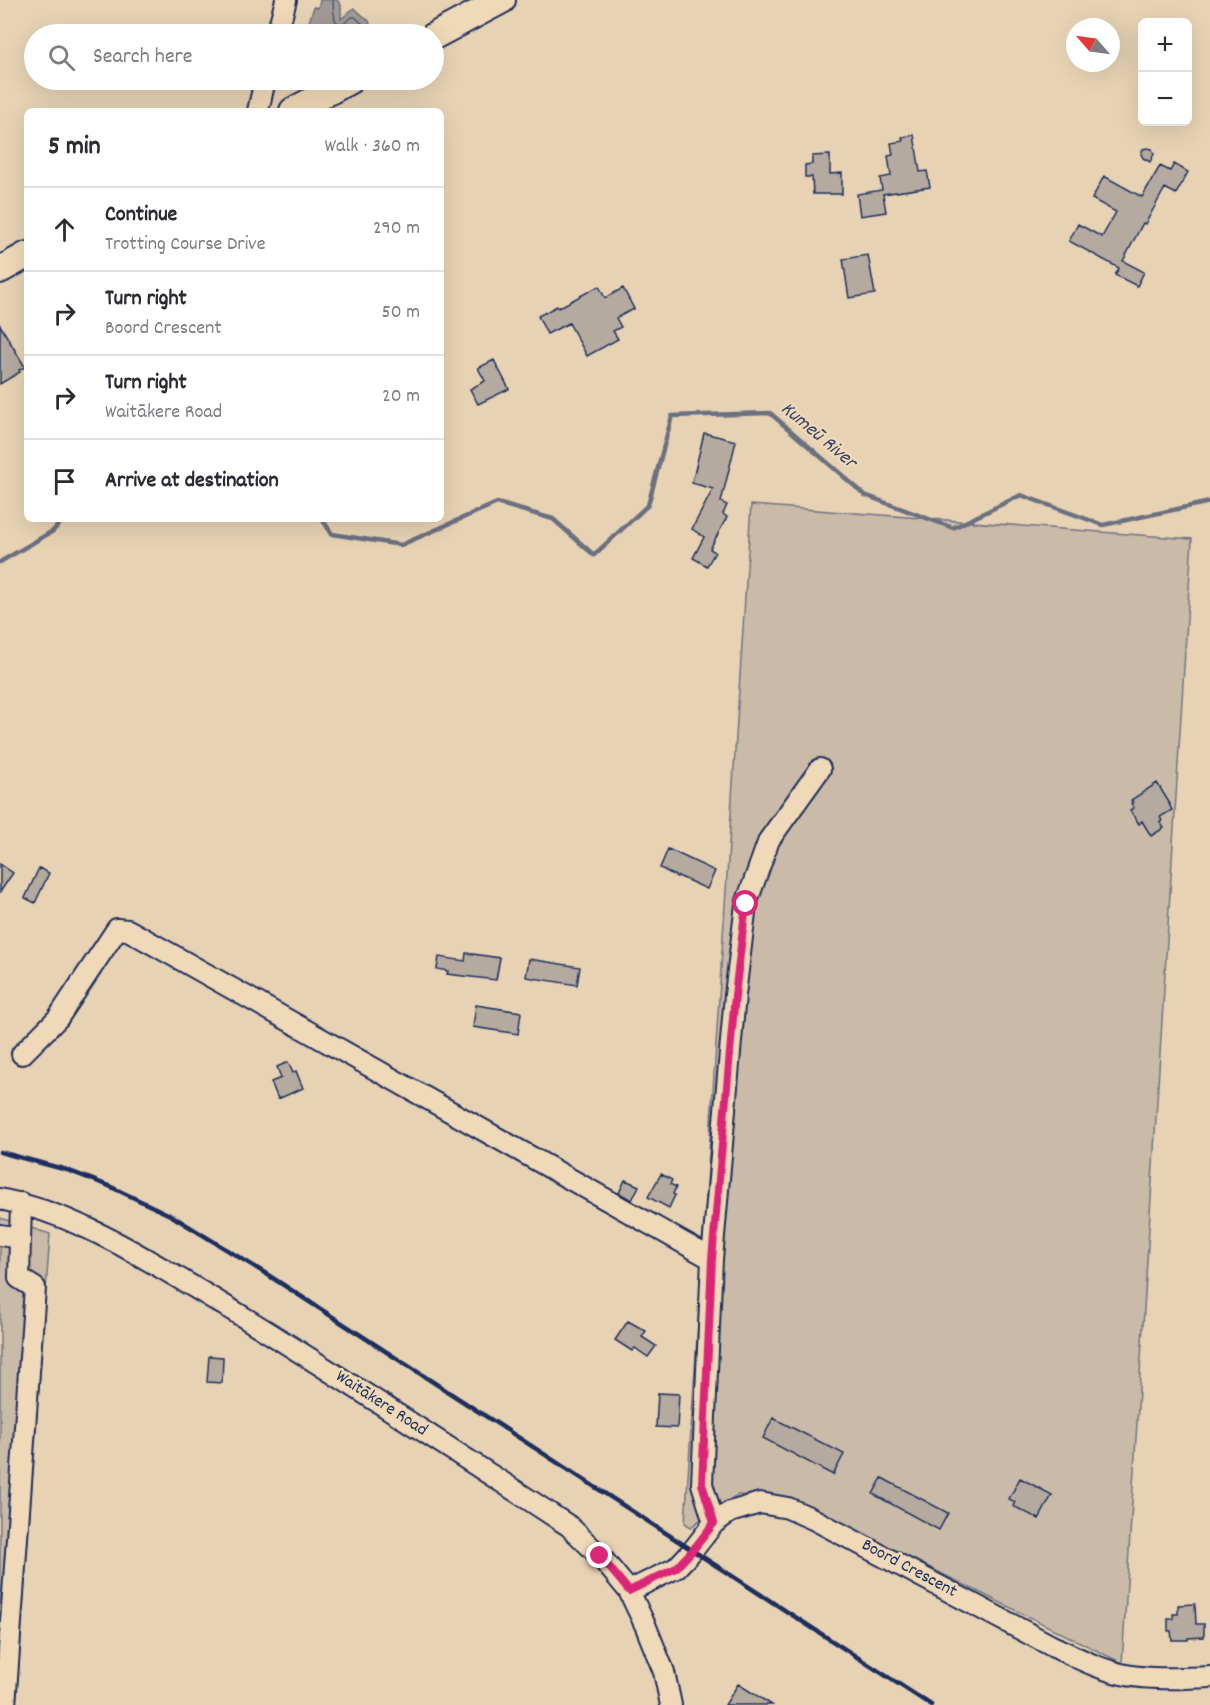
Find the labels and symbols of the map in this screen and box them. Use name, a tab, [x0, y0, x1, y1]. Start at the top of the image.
north arrow	[1066, 18, 1120, 72]
water label: Kumeū River	[774, 396, 864, 478]
route start	[732, 890, 758, 916]
street label: Waitākere Road	[330, 1365, 432, 1443]
street label: Boord Crescent	[857, 1533, 962, 1605]
route end	[586, 1542, 612, 1568]

